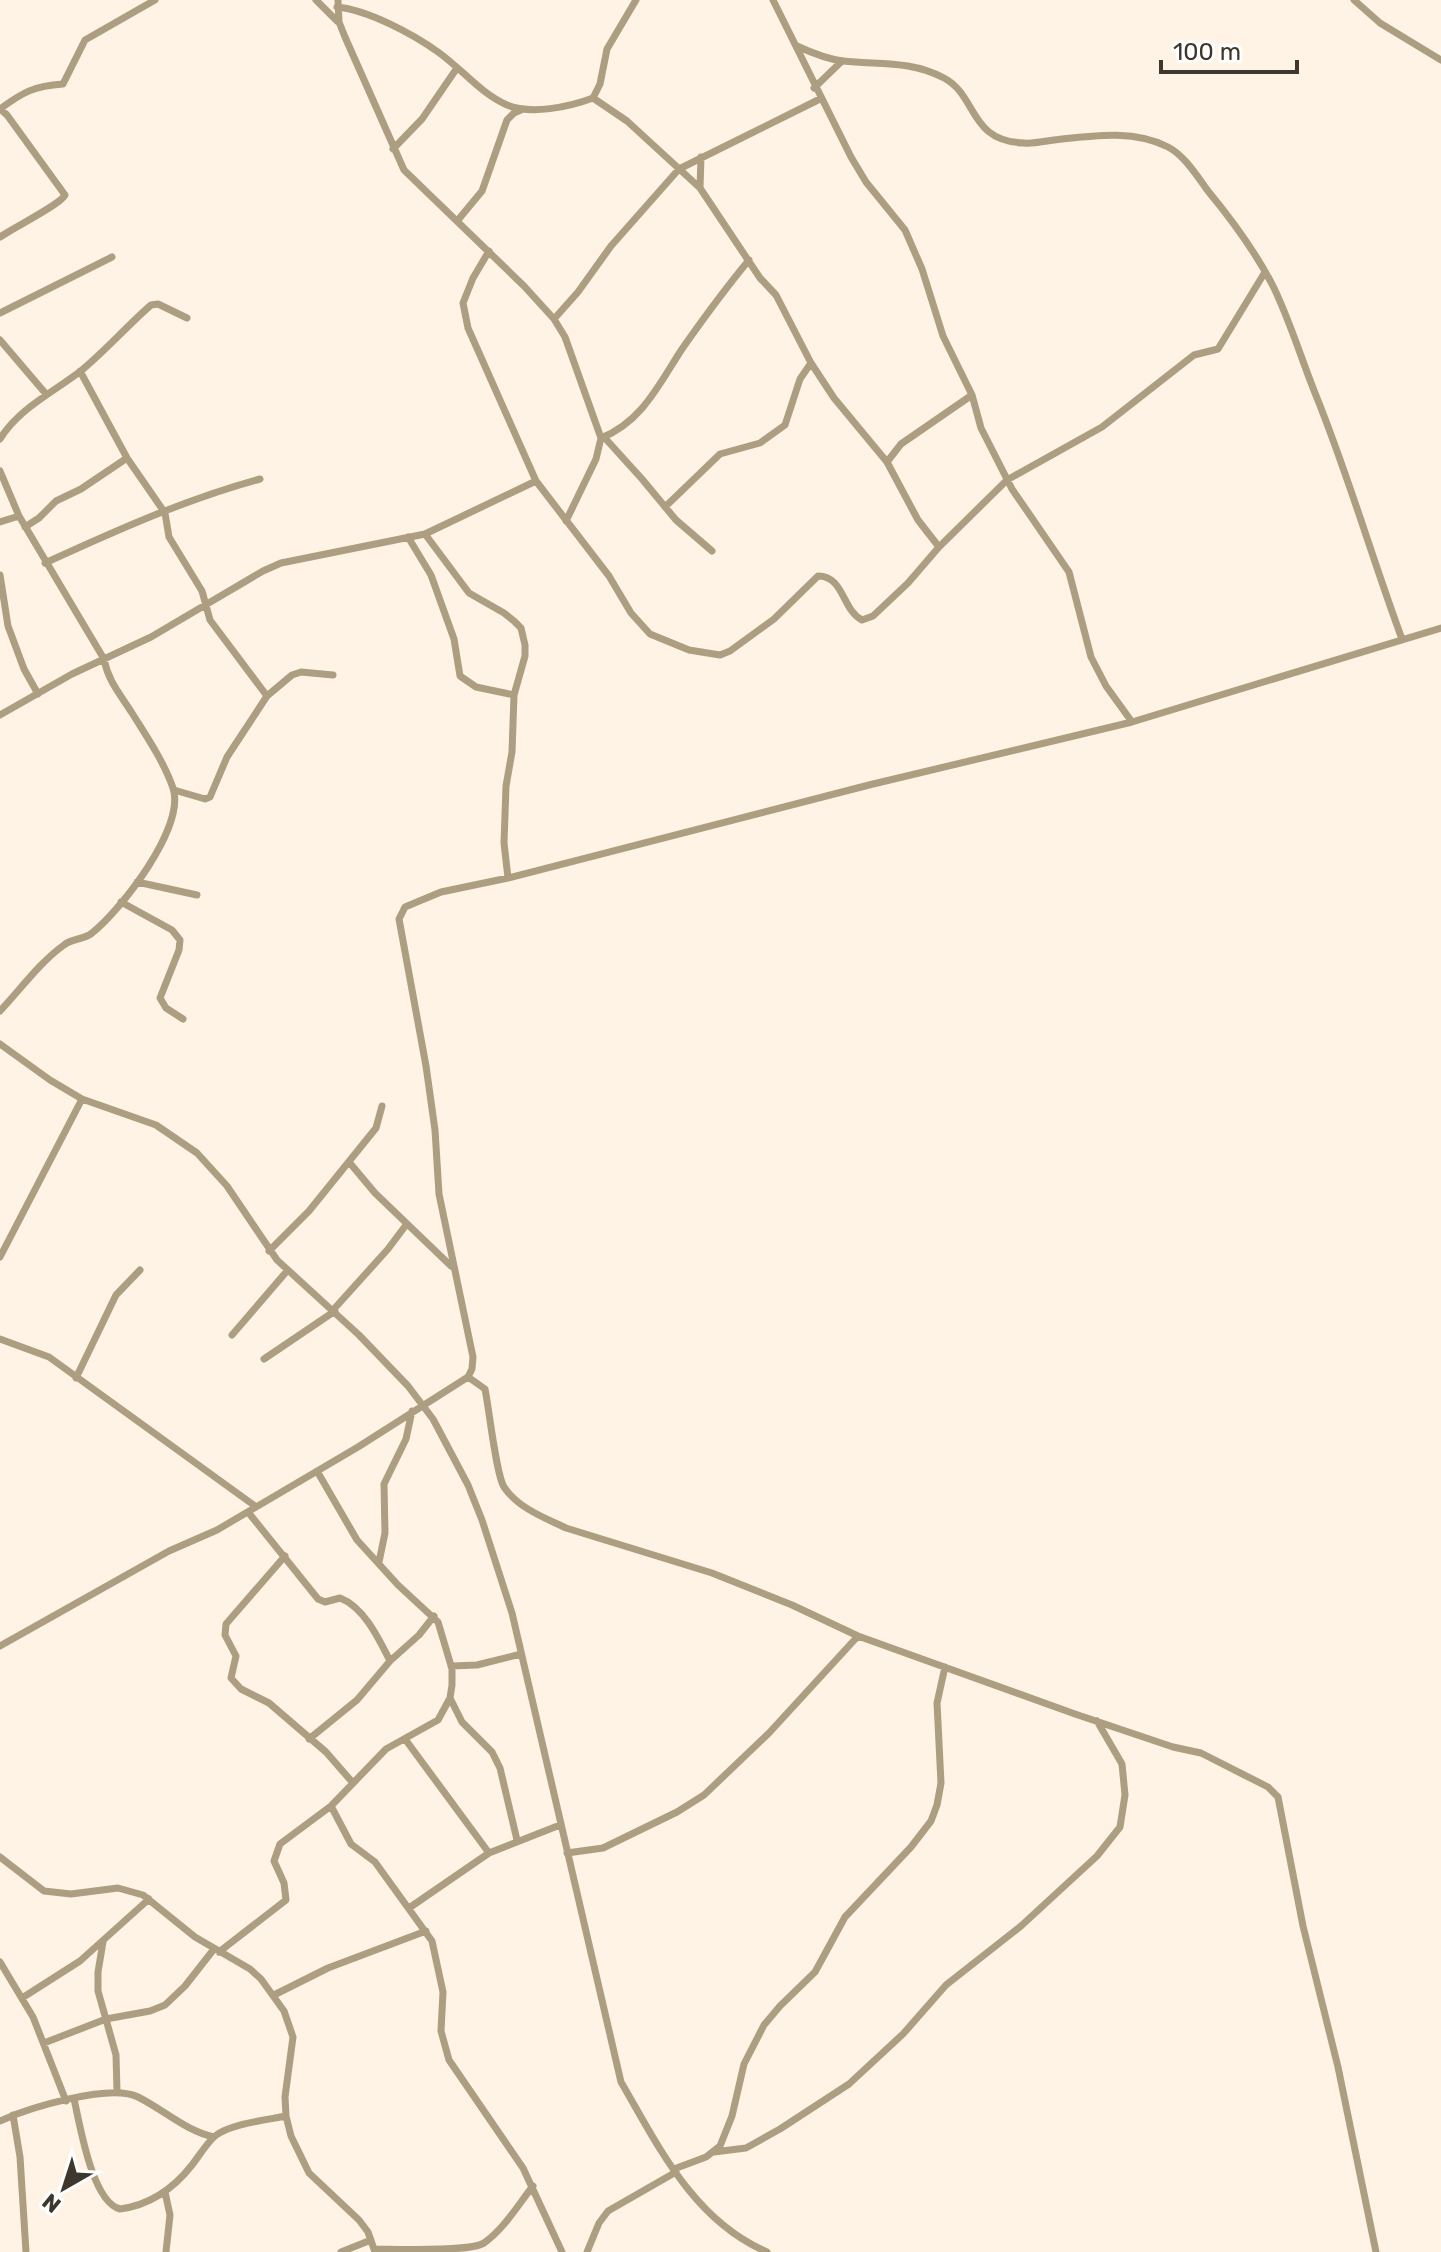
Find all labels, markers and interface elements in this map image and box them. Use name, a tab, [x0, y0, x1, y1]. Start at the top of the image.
scale bar	[1161, 24, 1297, 74]
text: 100 m	[1173, 38, 1241, 66]
north arrow	[24, 2148, 104, 2228]
text: N	[37, 2188, 66, 2219]

